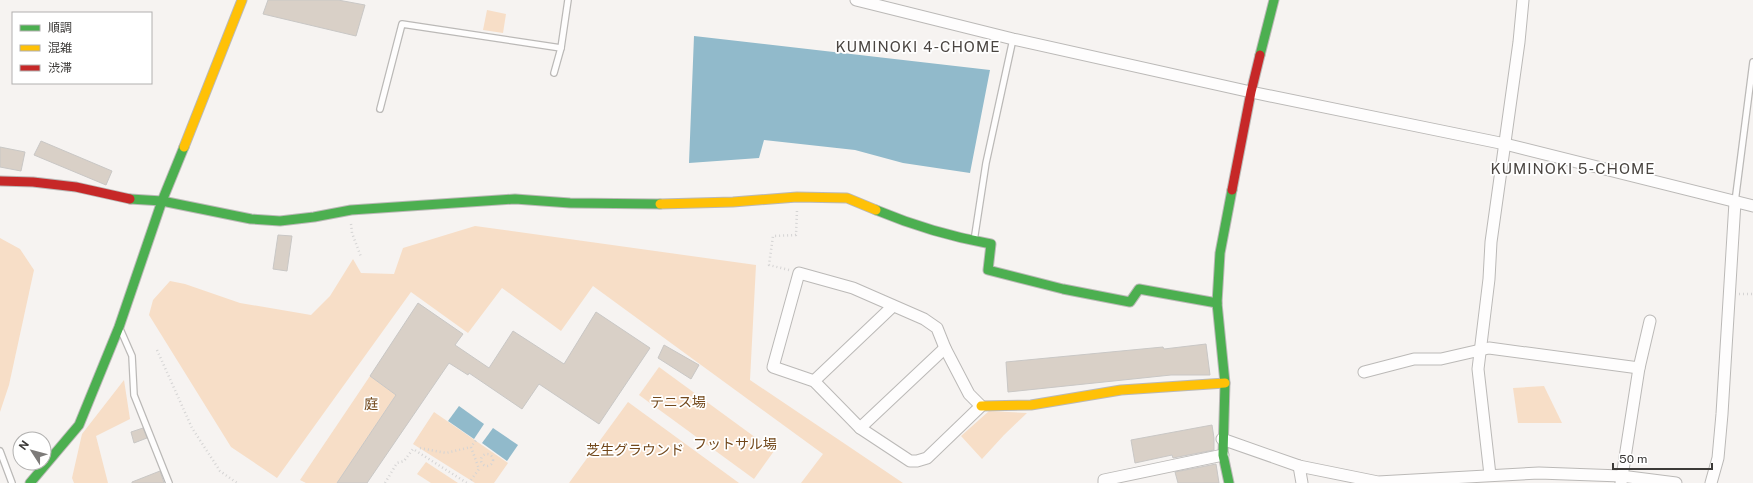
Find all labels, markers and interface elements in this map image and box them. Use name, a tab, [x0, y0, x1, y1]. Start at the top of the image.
legend	[12, 12, 152, 84]
text: 順調	[48, 21, 72, 35]
district label: KUMINOKI 4-CHOME	[836, 38, 1000, 55]
text: 混雑	[48, 41, 72, 55]
text: 渋滞	[48, 61, 72, 75]
district label: KUMINOKI 5-CHOME	[1490, 160, 1656, 177]
park label: テニス場	[650, 394, 706, 410]
park label: 庭	[364, 396, 378, 412]
north arrow	[12, 431, 52, 471]
park label: フットサル場	[693, 436, 777, 452]
text: N	[17, 438, 31, 452]
park label: 芝生グラウンド	[586, 442, 684, 458]
scale bar	[1613, 445, 1712, 471]
text: 50 m	[1619, 452, 1647, 466]

